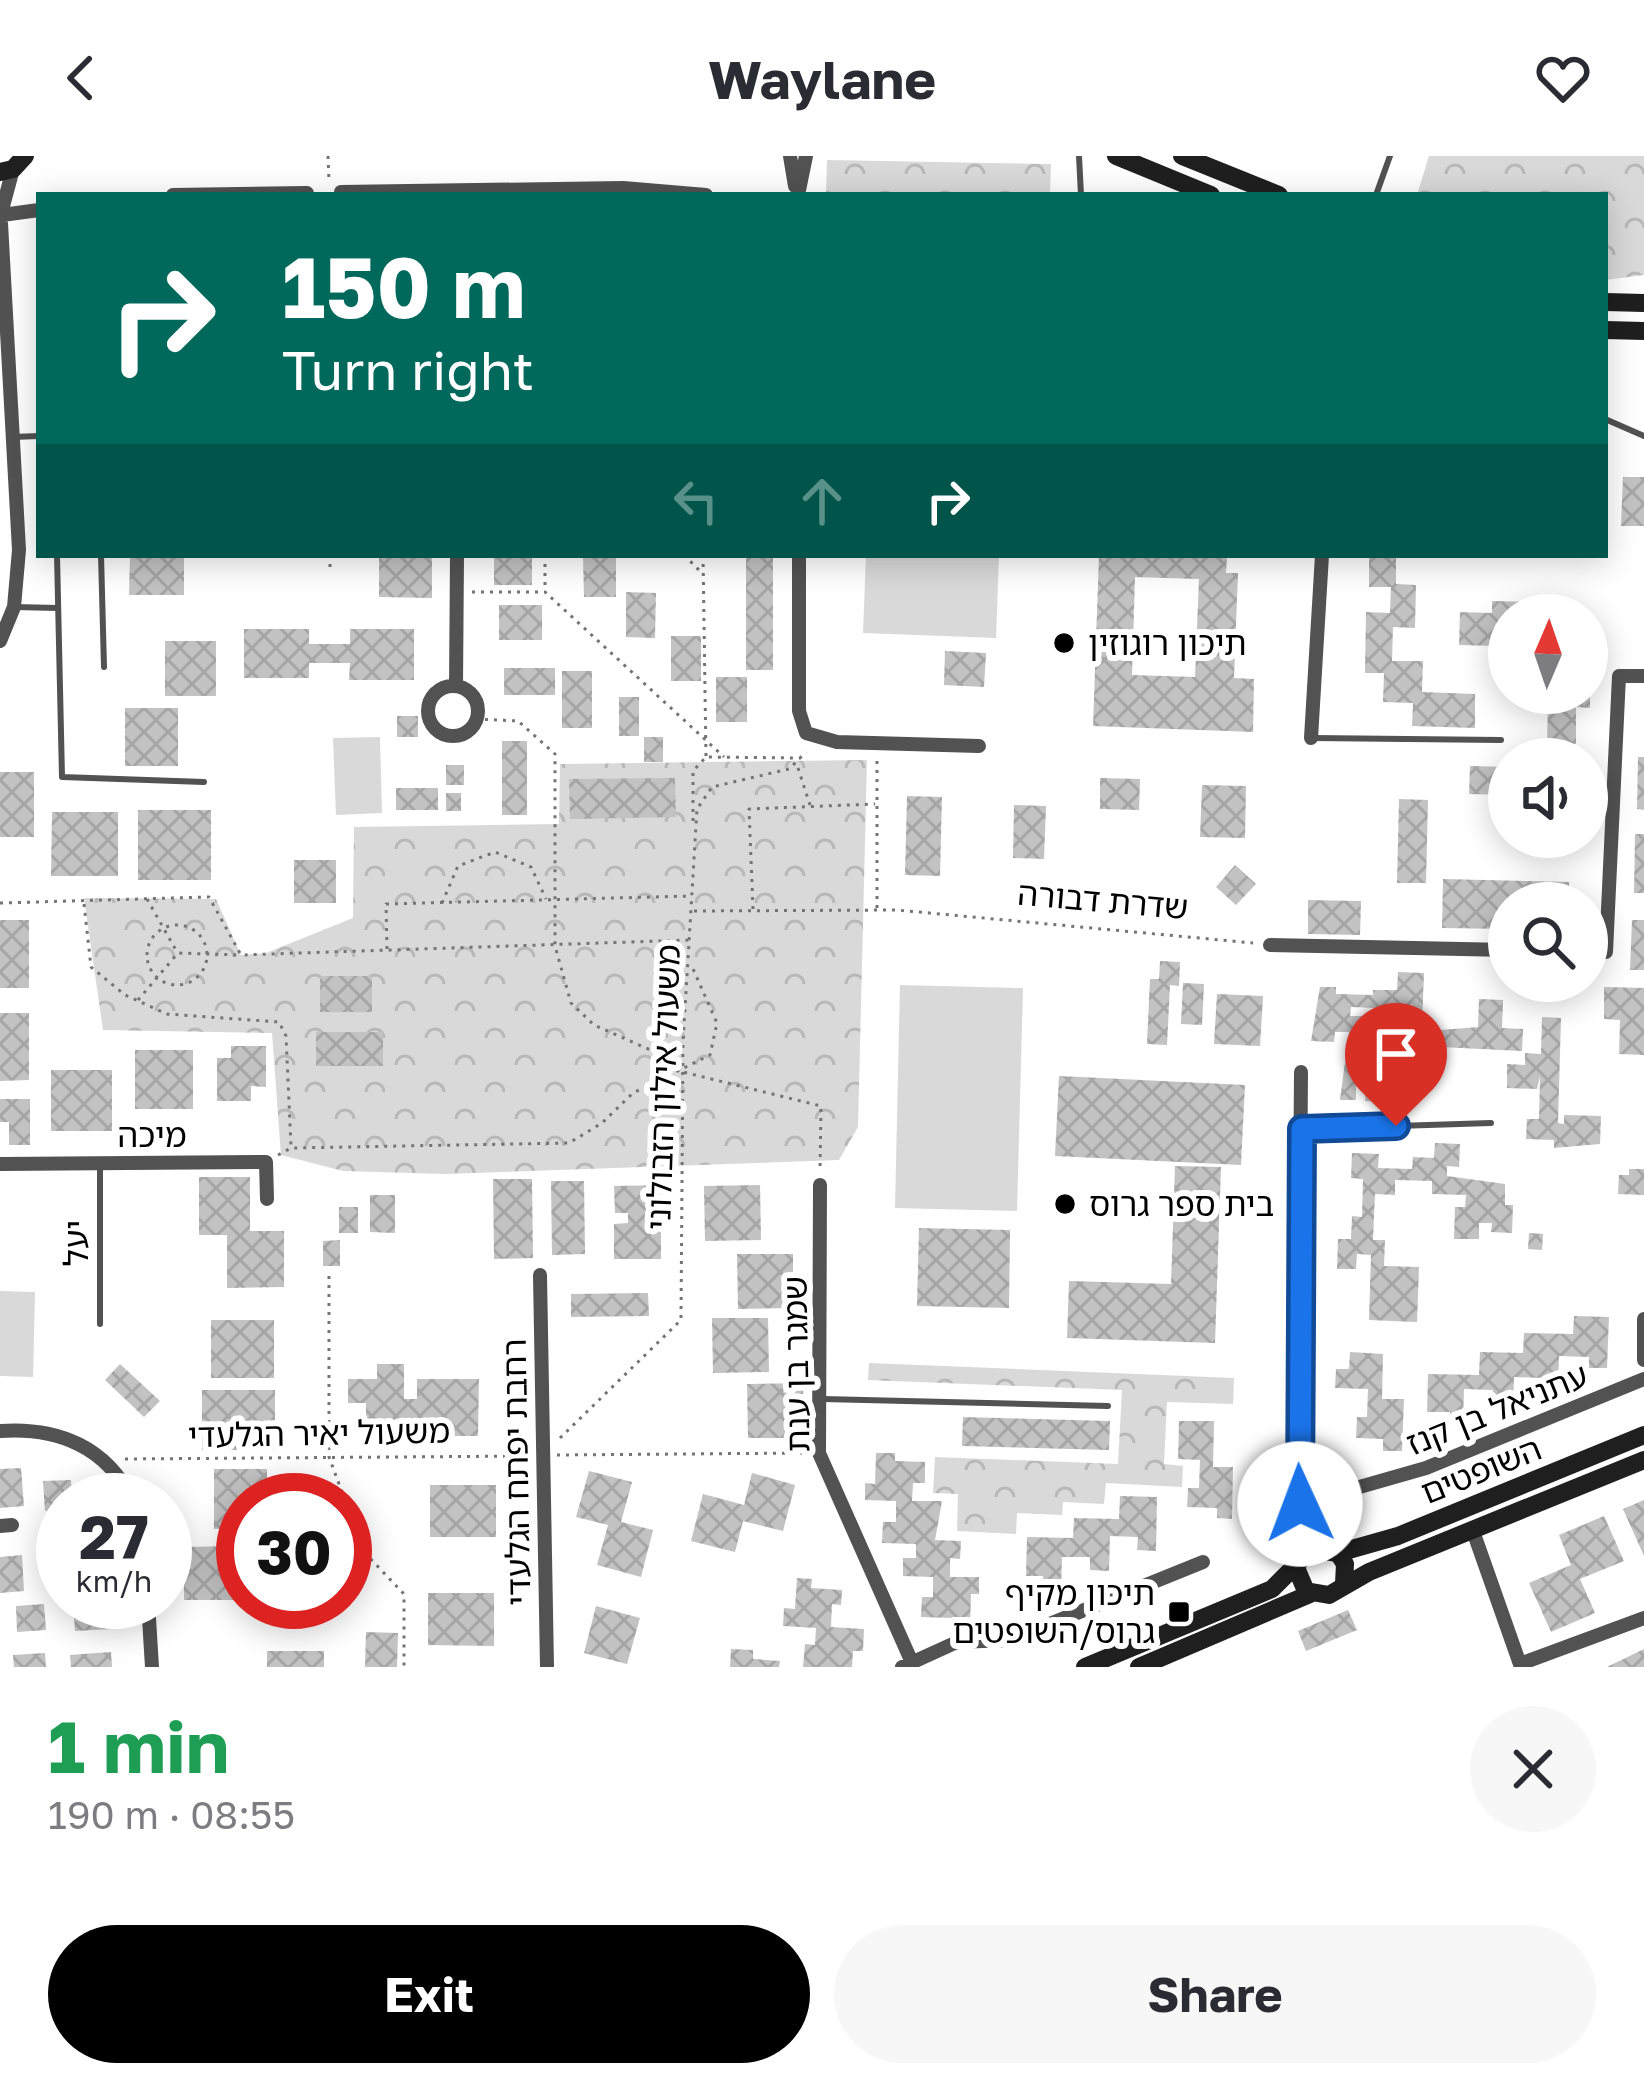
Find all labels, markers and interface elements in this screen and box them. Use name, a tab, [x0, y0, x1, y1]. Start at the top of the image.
icon: back	[48, 45, 114, 111]
icon: heart	[1530, 45, 1596, 111]
text: Waylane	[708, 46, 936, 111]
text: 150 m	[282, 236, 526, 336]
icon: right	[84, 240, 240, 396]
text: Turn right	[282, 337, 534, 402]
icon: left	[663, 468, 729, 534]
icon: ahead	[789, 468, 855, 534]
icon: right	[915, 468, 981, 534]
north arrow	[1488, 594, 1608, 714]
map controls	[1488, 594, 1608, 1002]
place label: תיכון רוגוזין	[1088, 623, 1247, 662]
marker: תיכון רוגוזין	[1051, 630, 1077, 656]
button: sound	[1488, 738, 1608, 858]
street label: שדרת דבורה	[1016, 873, 1190, 926]
button: search	[1488, 882, 1608, 1002]
street label: משעול אילון הזבולוני	[638, 944, 687, 1230]
pin	[1345, 1003, 1447, 1126]
icon: arrive	[1363, 1021, 1429, 1087]
street label: מיכה	[118, 1115, 186, 1154]
place label: בית ספר גרוס	[1089, 1184, 1274, 1223]
marker: בית ספר גרוס	[1052, 1191, 1078, 1217]
street label: יעל	[56, 1220, 95, 1266]
street label: שמגר בן ענת	[774, 1275, 817, 1453]
street label: רחבת יפתח הגלעדי	[494, 1338, 537, 1606]
street label: עתניאל בן קנז	[1400, 1354, 1593, 1463]
street label: משעול יאיר הגלעדי	[188, 1411, 450, 1454]
street label: השופטים	[1415, 1428, 1547, 1511]
position arrow	[1237, 1441, 1363, 1567]
speed limit sign: 30	[216, 1473, 372, 1629]
text: 27	[79, 1500, 149, 1572]
text: km/h	[76, 1563, 152, 1599]
place label: תיכון מקיף גרוס/השופטים	[953, 1573, 1155, 1650]
marker: תיכון מקיף גרוס/השופטים	[1166, 1599, 1192, 1625]
text: 1 min	[48, 1702, 229, 1789]
button: close	[1470, 1706, 1596, 1832]
text: 190 m · 08:55	[48, 1791, 295, 1838]
button: Exit	[48, 1925, 810, 2063]
button: Share	[834, 1925, 1596, 2063]

